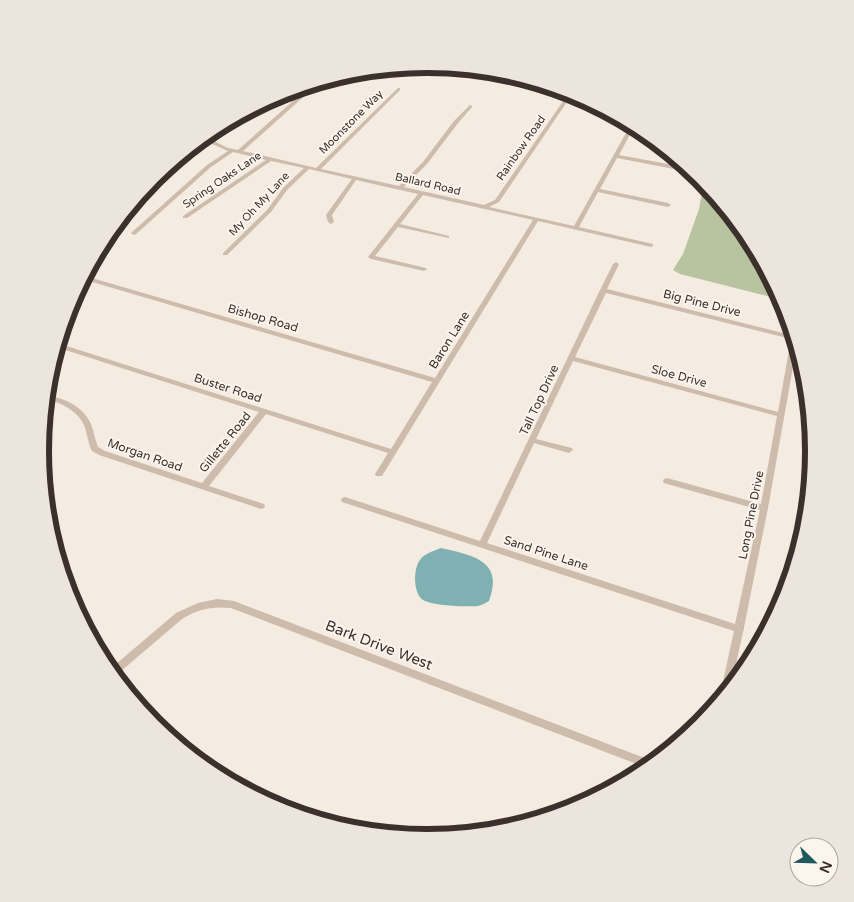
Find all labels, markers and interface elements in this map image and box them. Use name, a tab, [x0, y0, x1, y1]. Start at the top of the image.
street label: Moonstone Way	[316, 87, 386, 157]
street label: Rainbow Road	[494, 113, 548, 183]
street label: Spring Oaks Lane	[180, 149, 264, 211]
street label: My Oh My Lane	[226, 169, 292, 239]
street label: Ballard Road	[394, 170, 462, 198]
street label: Big Pine Drive	[662, 287, 743, 319]
street label: Bishop Road	[226, 301, 300, 335]
street label: Baron Lane	[426, 309, 472, 371]
street label: Tall Top Drive	[517, 362, 562, 438]
street label: Sloe Drive	[650, 362, 709, 390]
street label: Buster Road	[192, 370, 264, 406]
street label: Gillette Road	[196, 409, 254, 475]
street label: Morgan Road	[106, 436, 184, 474]
street label: Long Pine Drive	[736, 469, 766, 560]
street label: Sand Pine Lane	[502, 533, 590, 573]
street label: Bark Drive West	[323, 616, 435, 674]
north arrow	[789, 837, 839, 887]
text: N	[815, 858, 836, 875]

